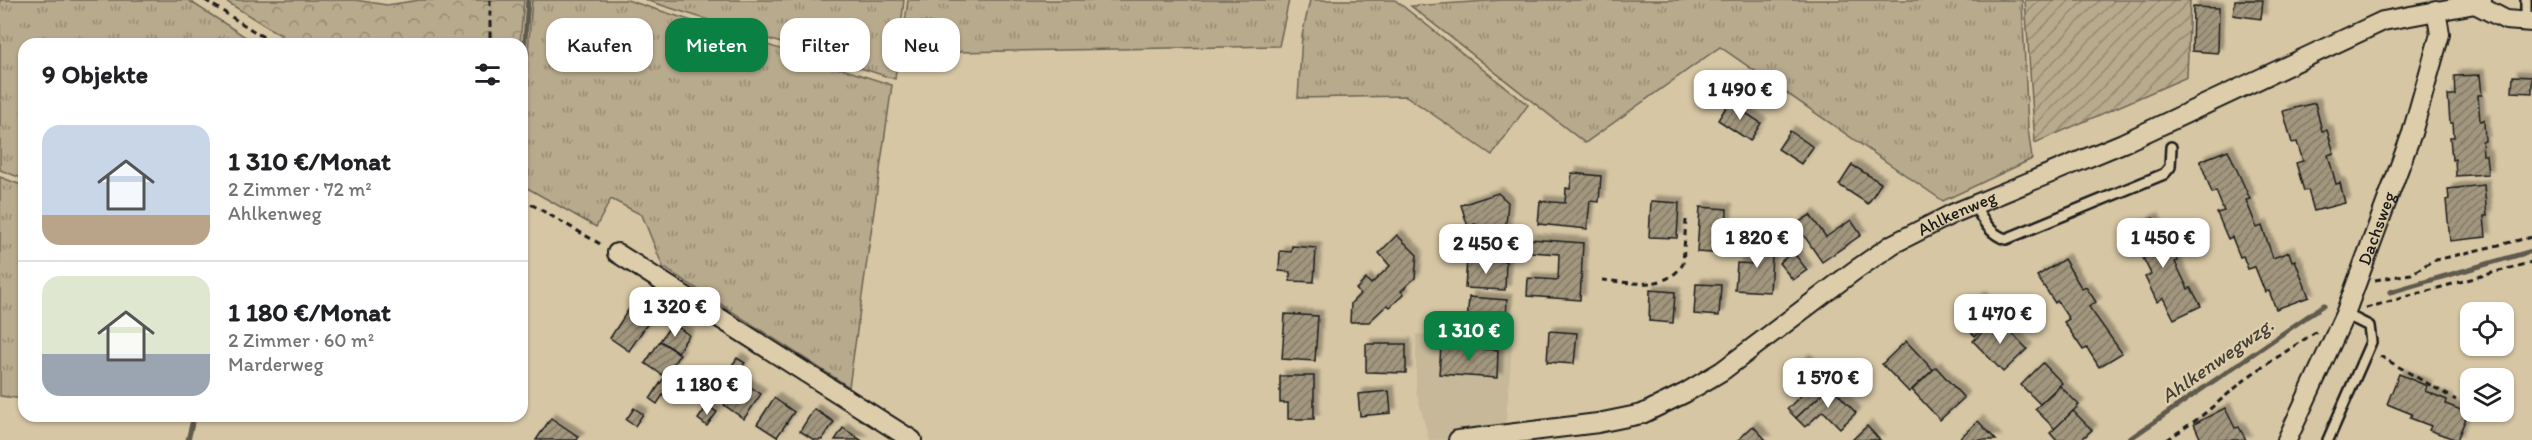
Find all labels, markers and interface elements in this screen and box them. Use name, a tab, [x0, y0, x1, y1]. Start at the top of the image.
chip: Kaufen	[546, 18, 653, 72]
chip: Mieten	[665, 18, 768, 72]
chip: Filter	[780, 18, 870, 72]
chip: Neu	[882, 18, 960, 72]
text: 9 Objekte	[42, 58, 148, 90]
icon: filters	[471, 58, 504, 91]
pin: 1 490 €	[1685, 70, 1795, 121]
text: 1 490 €	[1708, 77, 1772, 101]
text: 1 310 €/Monat	[228, 145, 391, 177]
icon: home	[90, 149, 162, 221]
text: 2 Zimmer · 72 m²	[228, 177, 372, 201]
street label: Ahlkenweg	[1914, 185, 2000, 241]
street label: Dachsweg	[2353, 188, 2401, 268]
text: Ahlkenweg	[228, 201, 322, 225]
pin: 1 820 €	[1702, 218, 1812, 269]
pin: 1 450 €	[2108, 218, 2218, 269]
pin: 2 450 €	[1431, 224, 1541, 275]
text: 1 820 €	[1725, 225, 1789, 249]
text: 1 450 €	[2131, 225, 2195, 249]
text: 2 450 €	[1453, 231, 1519, 255]
pin: 1 320 €	[620, 287, 730, 338]
text: 1 320 €	[643, 294, 707, 318]
pin: 1 470 €	[1945, 294, 2055, 345]
text: 1 180 €/Monat	[228, 296, 391, 328]
icon: home	[90, 300, 162, 372]
text: 1 470 €	[1968, 301, 2032, 325]
map controls	[2460, 302, 2514, 422]
button: locate	[2460, 302, 2514, 356]
pin: 1 310 €	[1414, 311, 1524, 362]
water label: Ahlkenwegwzg.	[2156, 312, 2278, 408]
text: 1 310 €	[1438, 318, 1500, 342]
text: 2 Zimmer · 60 m²	[228, 328, 374, 352]
text: Marderweg	[228, 352, 324, 376]
pin: 1 570 €	[1773, 358, 1883, 409]
pin: 1 180 €	[652, 365, 762, 416]
text: 1 570 €	[1797, 365, 1859, 389]
button: layers	[2460, 368, 2514, 422]
text: 1 180 €	[676, 372, 738, 396]

